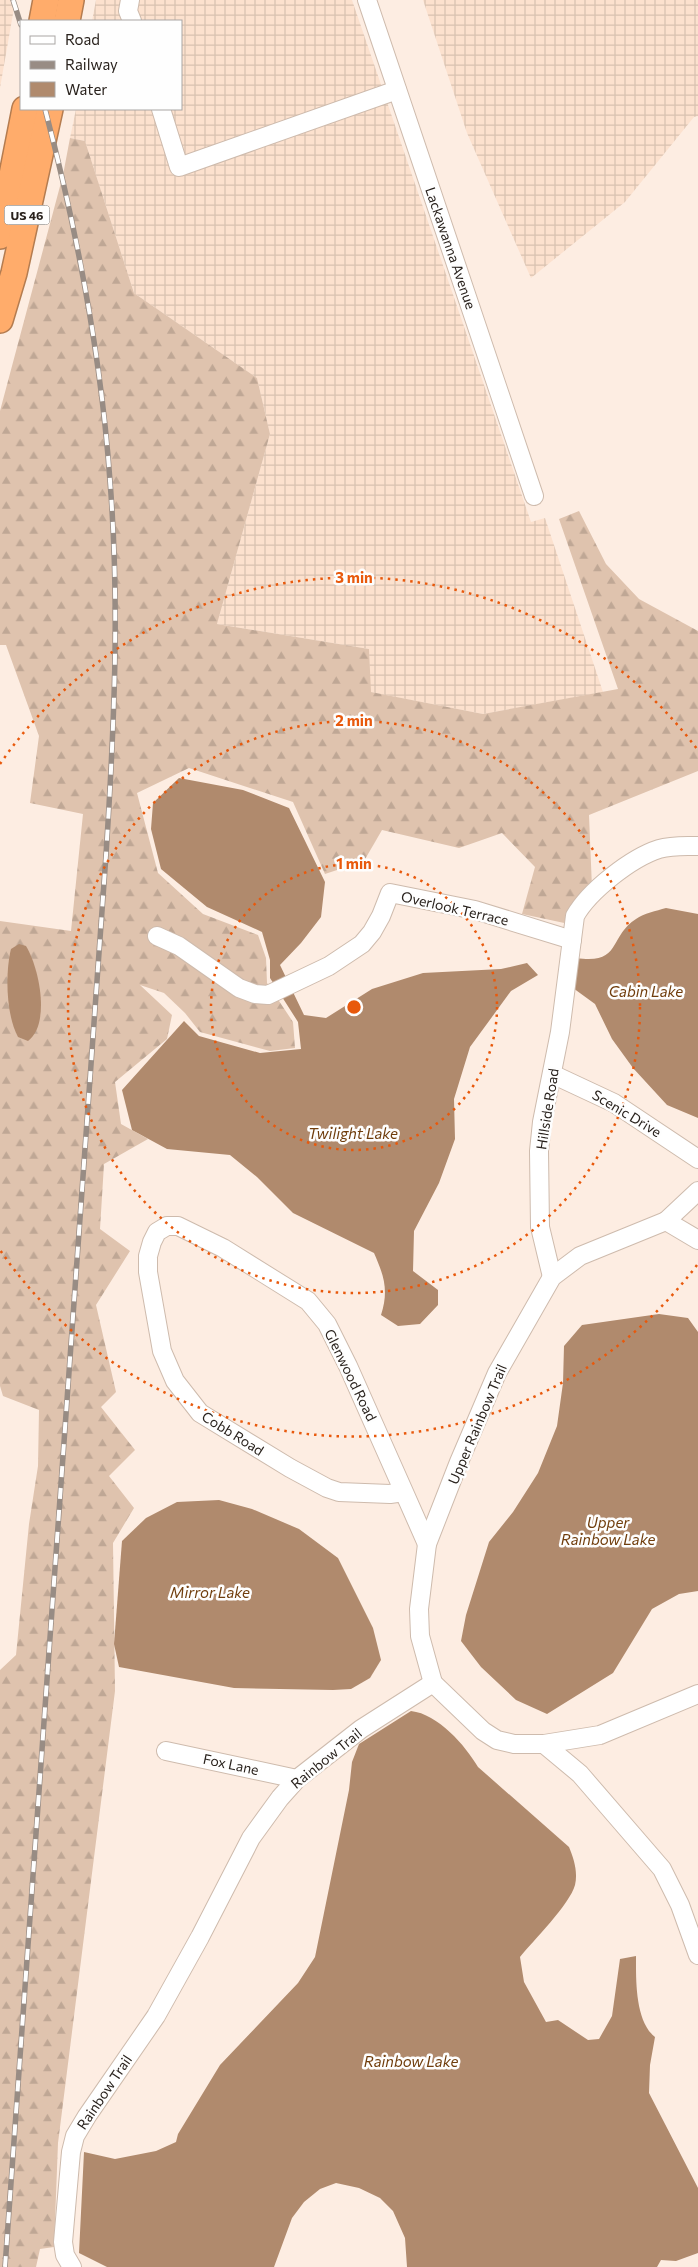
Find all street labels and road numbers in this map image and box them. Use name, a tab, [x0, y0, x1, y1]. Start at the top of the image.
street label: Lackawanna Avenue	[422, 185, 480, 311]
road number: US 46	[5, 206, 50, 224]
street label: Overlook Terrace	[400, 887, 510, 929]
street label: Hillside Road	[532, 1067, 562, 1151]
street label: Scenic Drive	[589, 1086, 665, 1140]
street label: Glenwood Road	[321, 1326, 381, 1424]
street label: Upper Rainbow Trail	[444, 1361, 510, 1487]
street label: Cobb Road	[199, 1407, 267, 1459]
street label: Rainbow Trail	[287, 1724, 365, 1792]
street label: Fox Lane	[202, 1750, 260, 1778]
street label: Rainbow Trail	[73, 2051, 135, 2133]

